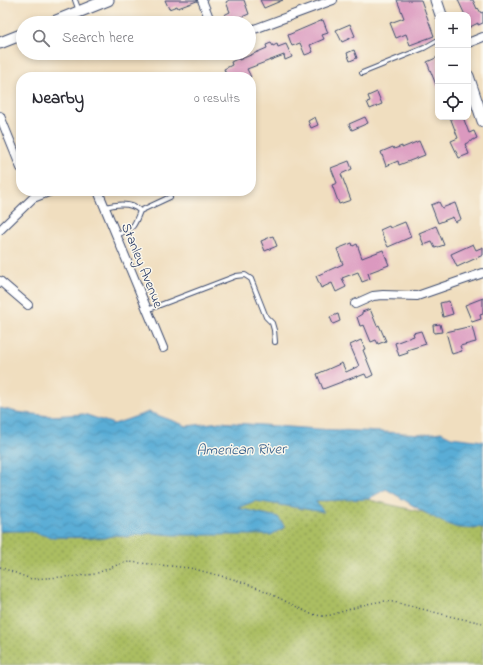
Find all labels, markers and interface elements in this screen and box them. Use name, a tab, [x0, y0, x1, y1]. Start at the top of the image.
map controls	[435, 12, 471, 120]
button: +	[435, 12, 471, 48]
search box	[16, 16, 256, 60]
icon: search	[30, 27, 52, 49]
text: Search here	[62, 27, 134, 49]
button: −	[435, 48, 471, 84]
button: locate	[435, 84, 471, 120]
text: Nearby	[32, 86, 84, 111]
text: 0 results	[194, 89, 240, 108]
street label: Stanley Avenue	[114, 220, 168, 312]
water label: American River	[196, 438, 288, 462]

